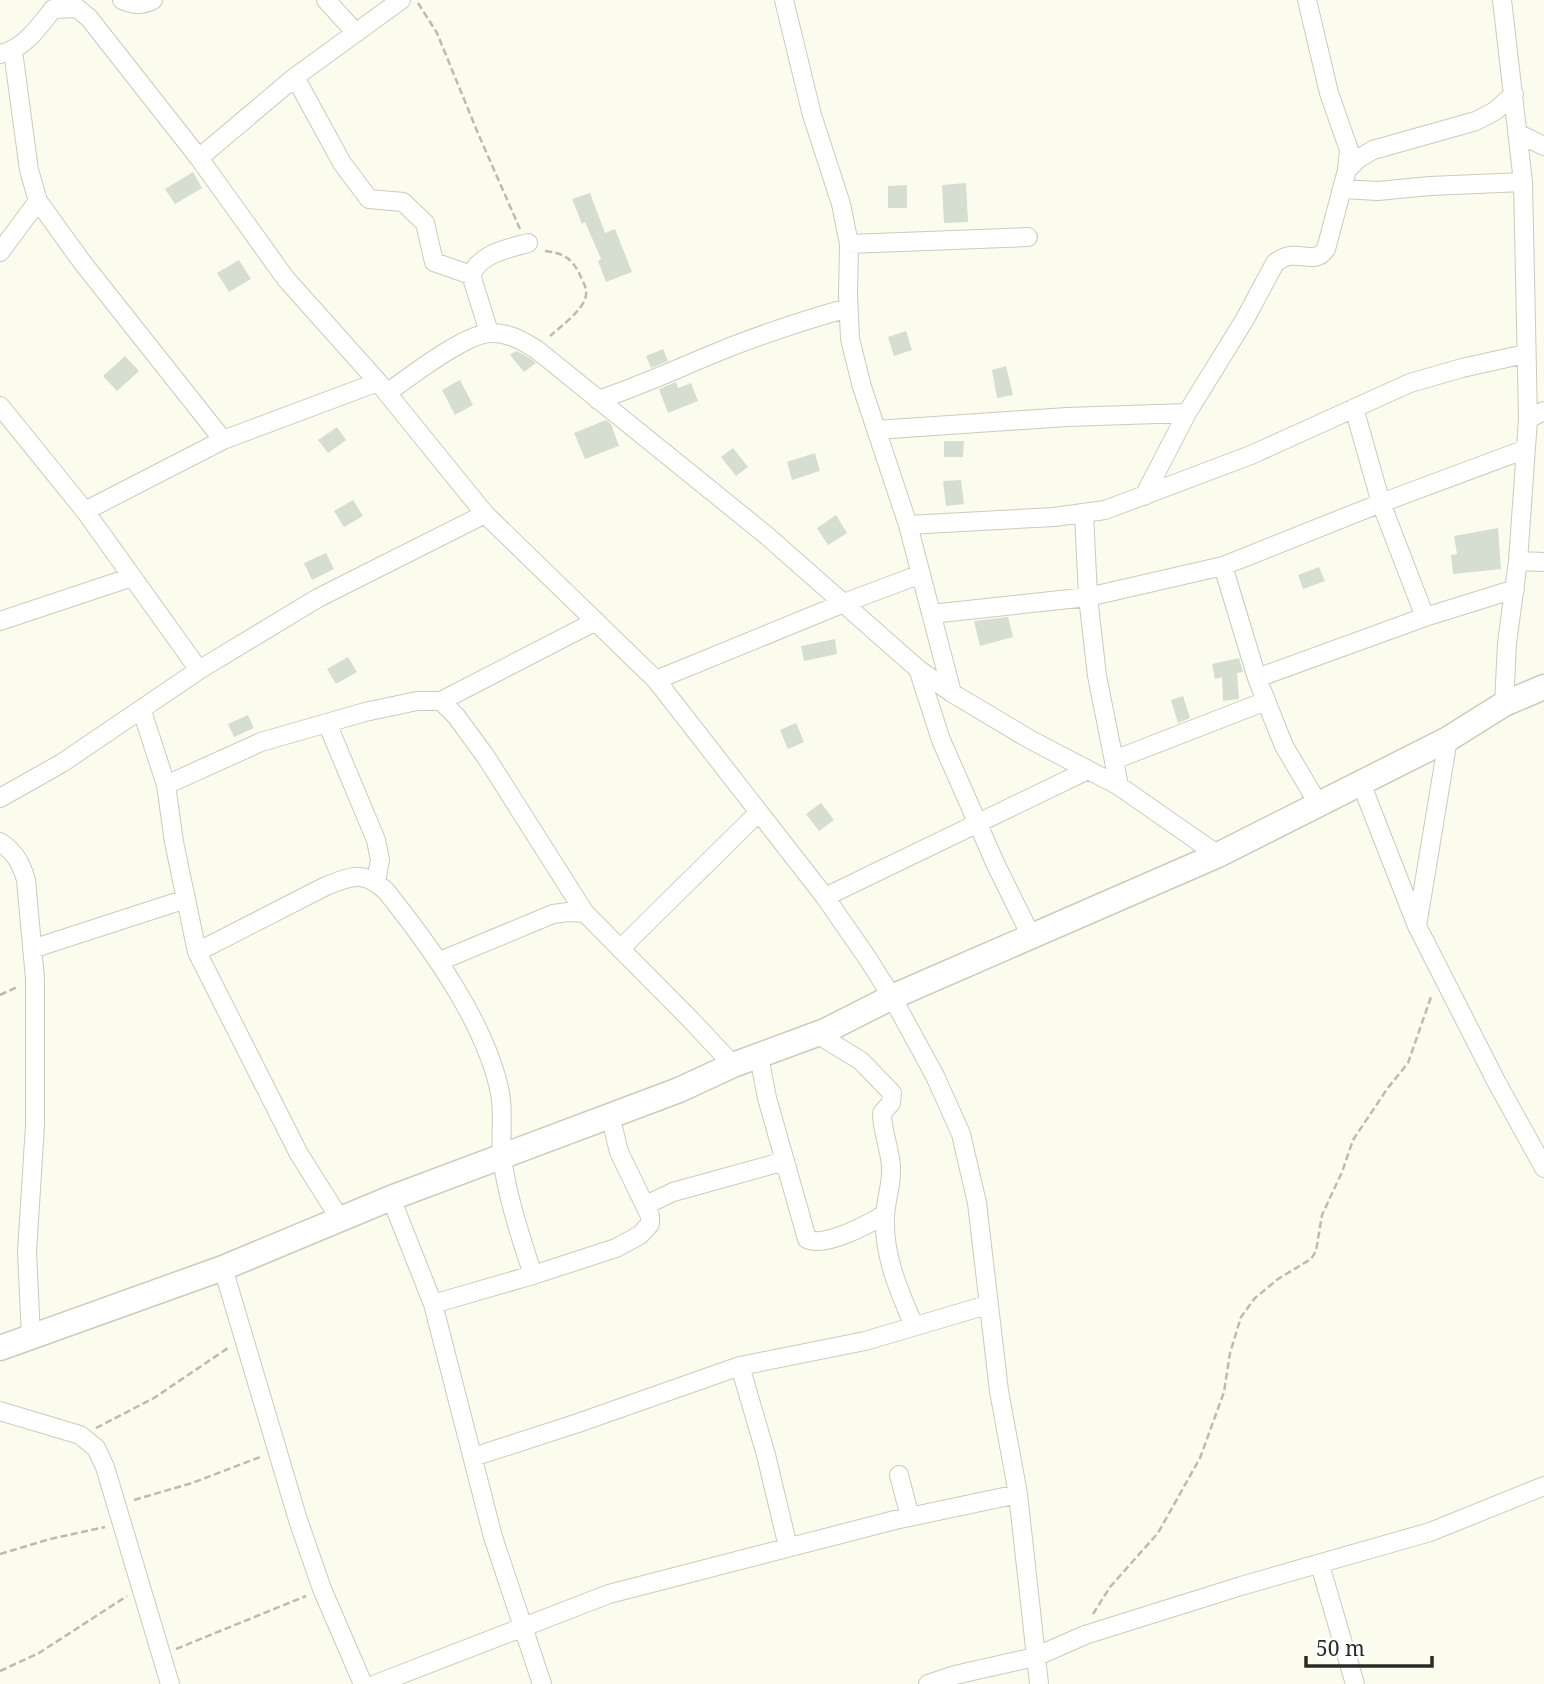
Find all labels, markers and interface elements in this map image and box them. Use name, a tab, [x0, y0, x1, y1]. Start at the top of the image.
scale bar	[1306, 1624, 1432, 1668]
text: 50 m	[1316, 1634, 1365, 1662]

